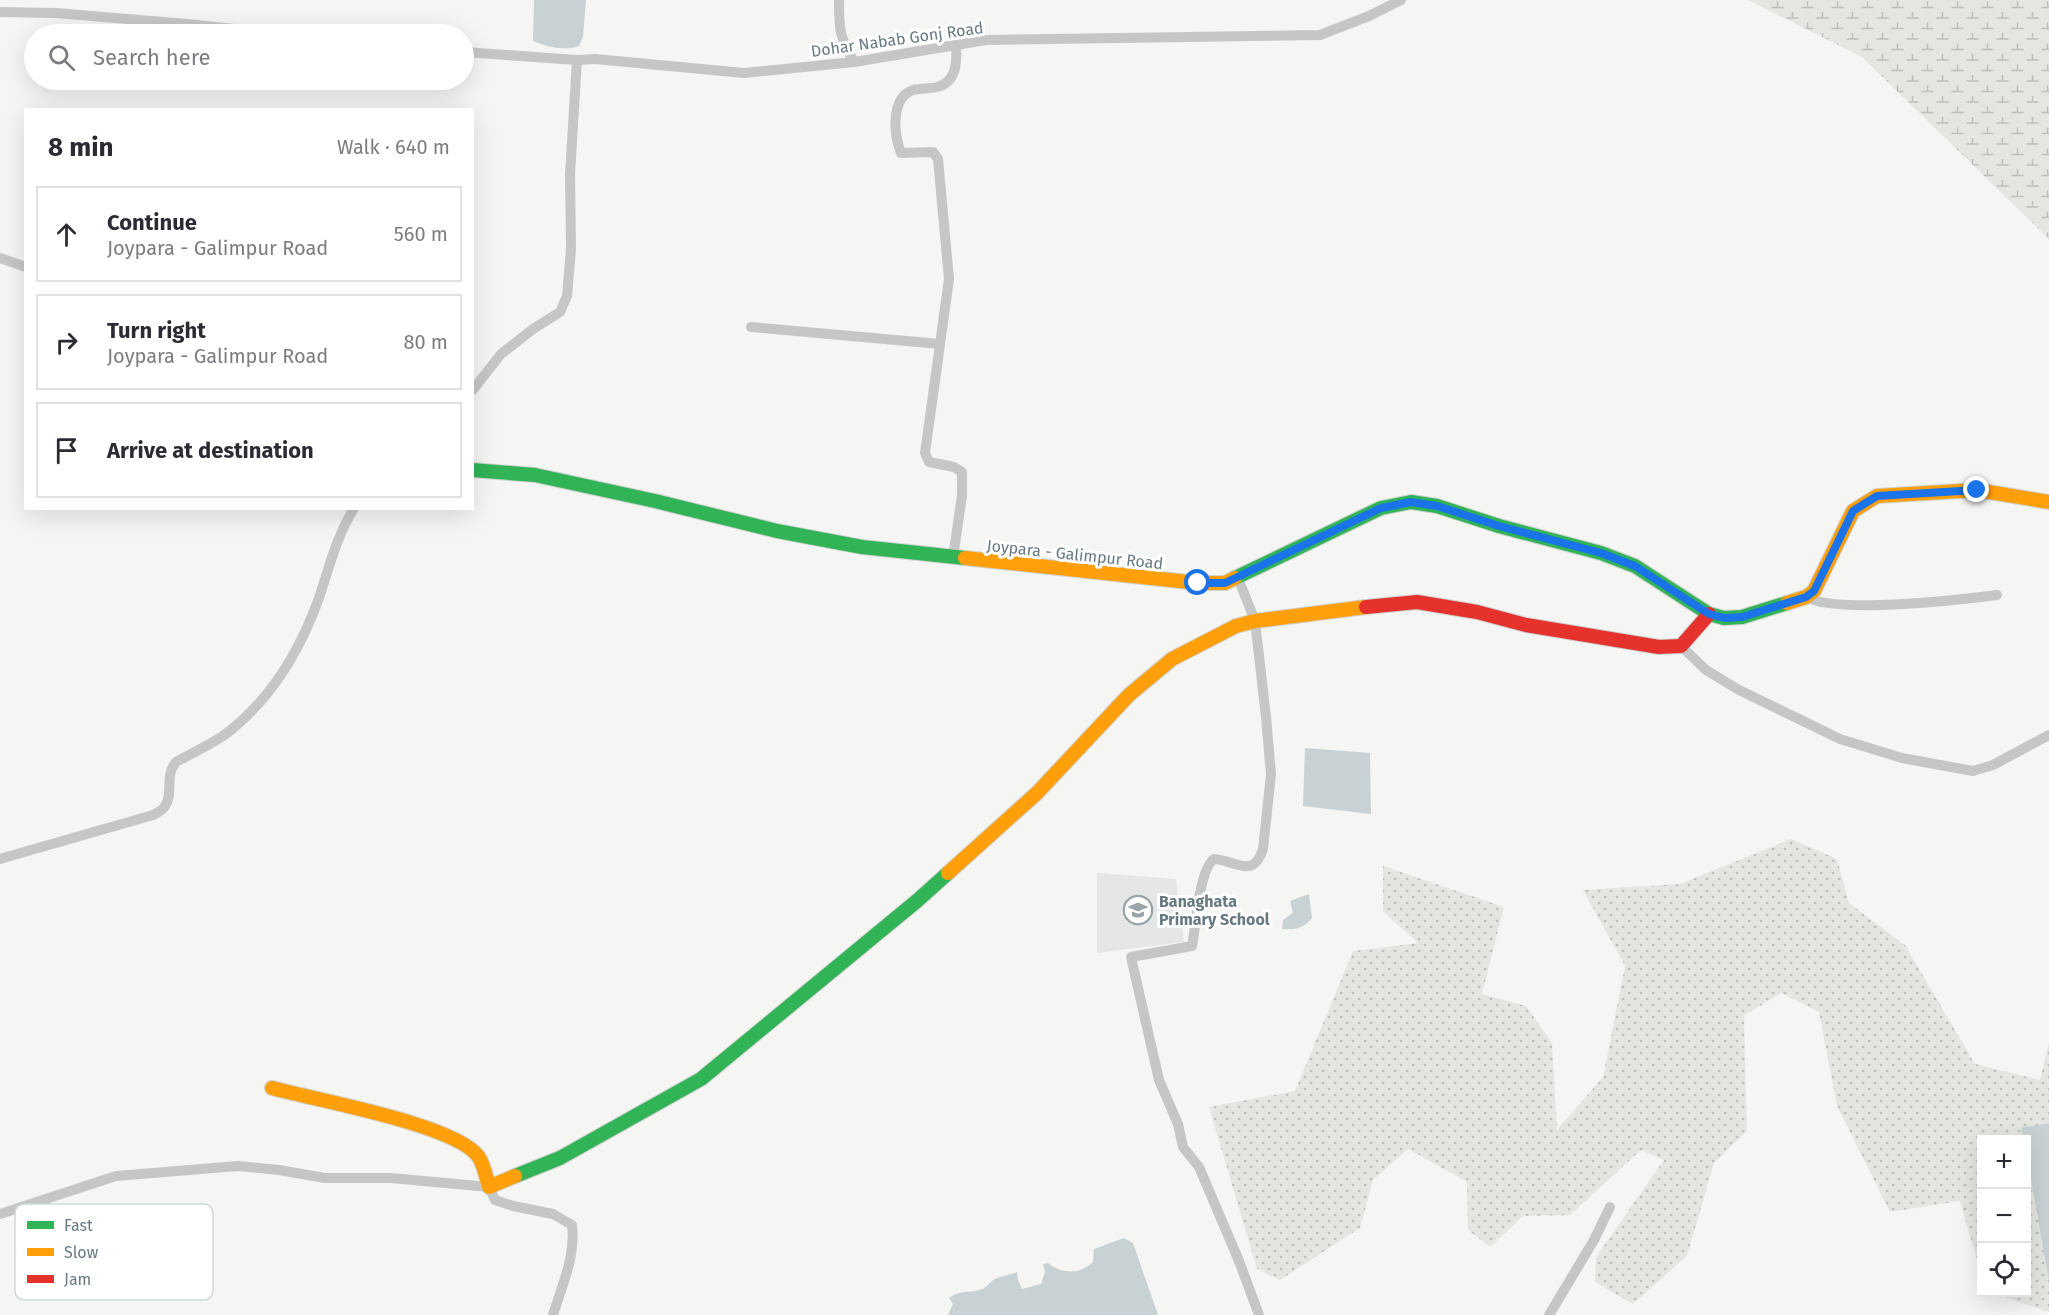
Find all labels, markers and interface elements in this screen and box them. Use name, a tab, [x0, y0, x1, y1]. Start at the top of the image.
street label: Dohar Nabab Gonj Road	[810, 18, 985, 61]
search box	[24, 24, 474, 90]
icon: search	[45, 41, 78, 74]
text: Search here	[93, 44, 211, 71]
text: 8 min	[48, 132, 114, 163]
text: Walk · 640 m	[337, 135, 450, 159]
text: Continue	[107, 209, 197, 236]
icon: ahead	[50, 218, 83, 251]
text: 560 m	[394, 222, 448, 246]
text: Joypara - Galimpur Road	[107, 236, 328, 260]
text: Turn right	[107, 317, 206, 344]
icon: right	[50, 326, 83, 359]
text: 80 m	[403, 330, 448, 354]
text: Joypara - Galimpur Road	[107, 344, 328, 368]
icon: arrive	[50, 434, 83, 467]
text: Arrive at destination	[107, 437, 314, 464]
route end	[1963, 476, 1989, 502]
street label: Joypara - Galimpur Road	[986, 536, 1164, 573]
route start	[1184, 569, 1210, 595]
place label: Banaghata Primary School	[1159, 892, 1270, 929]
school or university icon: Banaghata Primary School	[1122, 894, 1154, 926]
map controls	[1977, 1135, 2031, 1297]
button: +	[1977, 1135, 2031, 1189]
button: −	[1977, 1189, 2031, 1243]
legend	[15, 1204, 213, 1300]
text: Fast	[64, 1216, 93, 1235]
text: Slow	[64, 1243, 99, 1262]
button: locate	[1977, 1243, 2031, 1297]
text: Jam	[64, 1270, 91, 1289]

